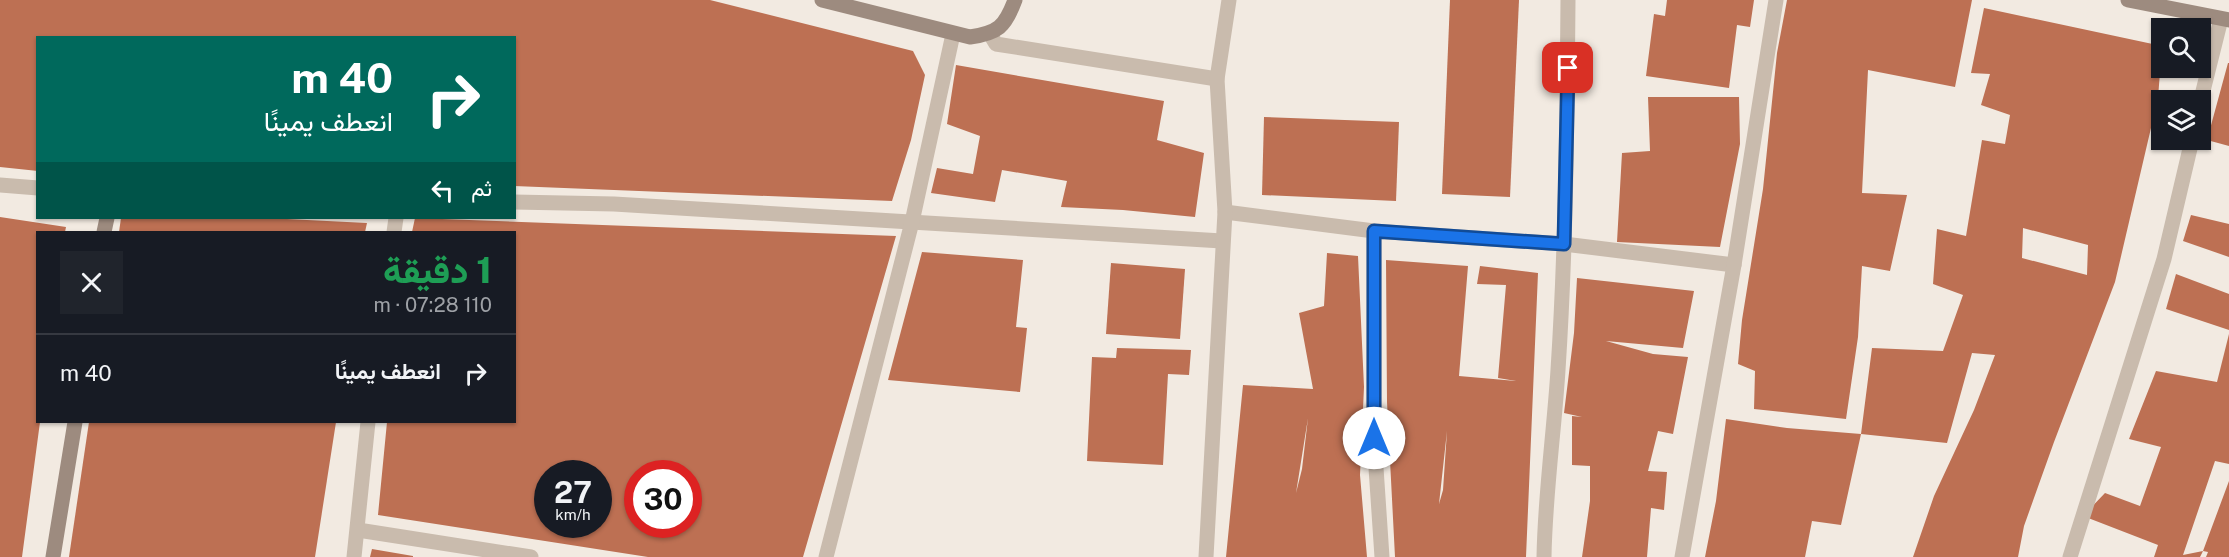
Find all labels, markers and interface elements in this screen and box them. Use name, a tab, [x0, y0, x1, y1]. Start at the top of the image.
map controls	[2151, 18, 2211, 150]
button: search	[2151, 18, 2211, 78]
pin	[1542, 42, 1593, 93]
icon: arrive	[1551, 51, 1584, 84]
text: 40 m	[291, 53, 393, 102]
icon: right	[414, 60, 492, 138]
button: layers	[2151, 90, 2211, 150]
text: انعطف يمينًا	[264, 105, 393, 137]
icon: left	[426, 174, 459, 207]
text: ثم	[471, 175, 492, 201]
text: 1 دقيقة	[383, 249, 492, 291]
button: close	[60, 251, 123, 314]
text: 110 m · 07:28	[373, 293, 492, 317]
icon: right	[459, 357, 492, 390]
text: انعطف يمينًا	[335, 358, 441, 384]
text: 40 m	[60, 360, 112, 386]
position arrow	[1342, 406, 1406, 470]
speed limit sign: 30	[624, 460, 702, 538]
text: 27	[554, 474, 592, 510]
text: km/h	[555, 506, 591, 523]

